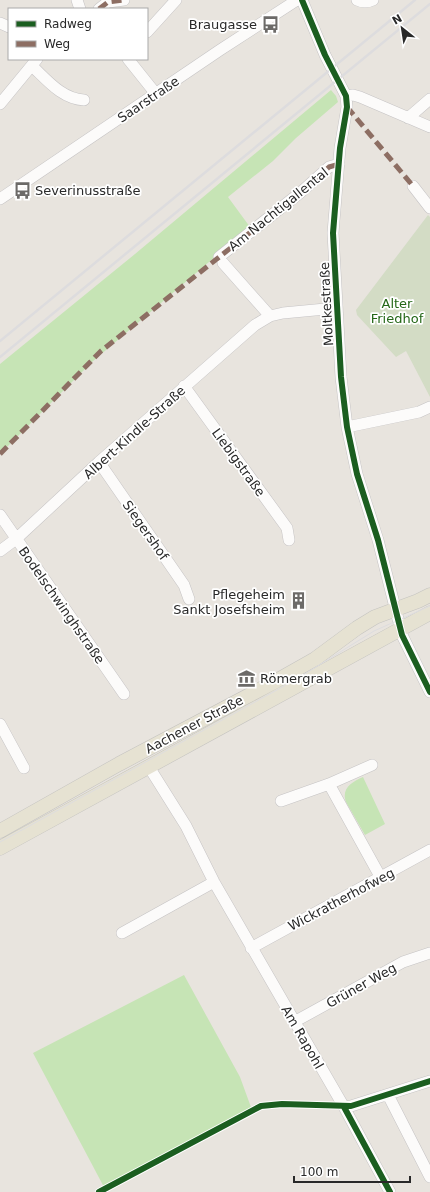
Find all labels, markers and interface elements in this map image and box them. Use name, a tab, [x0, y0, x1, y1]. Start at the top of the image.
legend	[8, 8, 148, 60]
north arrow	[382, 8, 422, 48]
text: N	[390, 12, 404, 28]
bus stop icon: Braugasse	[260, 14, 280, 34]
text: Radweg	[44, 17, 92, 31]
place label: Braugasse	[189, 17, 257, 32]
text: Weg	[44, 37, 70, 51]
street label: Saarstraße	[115, 73, 182, 125]
street label: Am Nachtigallental	[225, 165, 331, 254]
bus stop icon: Severinusstraße	[12, 180, 32, 200]
place label: Severinusstraße	[35, 183, 141, 198]
street label: Moltkestraße	[317, 261, 336, 346]
park label: Alter Friedhof	[371, 296, 424, 326]
street label: Albert-Kindle-Straße	[80, 383, 188, 482]
street label: Liebigstraße	[209, 425, 268, 499]
street label: Siegershof	[120, 498, 172, 563]
street label: Bodelschwinghstraße	[16, 544, 108, 667]
place label: Pflegeheim Sankt Josefsheim	[173, 587, 285, 617]
building icon: Pflegeheim Sankt Josefsheim	[288, 591, 308, 611]
museum icon: Römergrab	[237, 668, 257, 688]
place label: Römergrab	[260, 671, 332, 686]
street label: Aachener Straße	[143, 692, 246, 757]
street label: Wickratherhofweg	[286, 865, 397, 934]
street label: Grüner Weg	[324, 960, 399, 1011]
street label: Am Rapohl	[278, 1003, 327, 1072]
scale bar	[294, 1158, 410, 1184]
text: 100 m	[300, 1165, 338, 1179]

